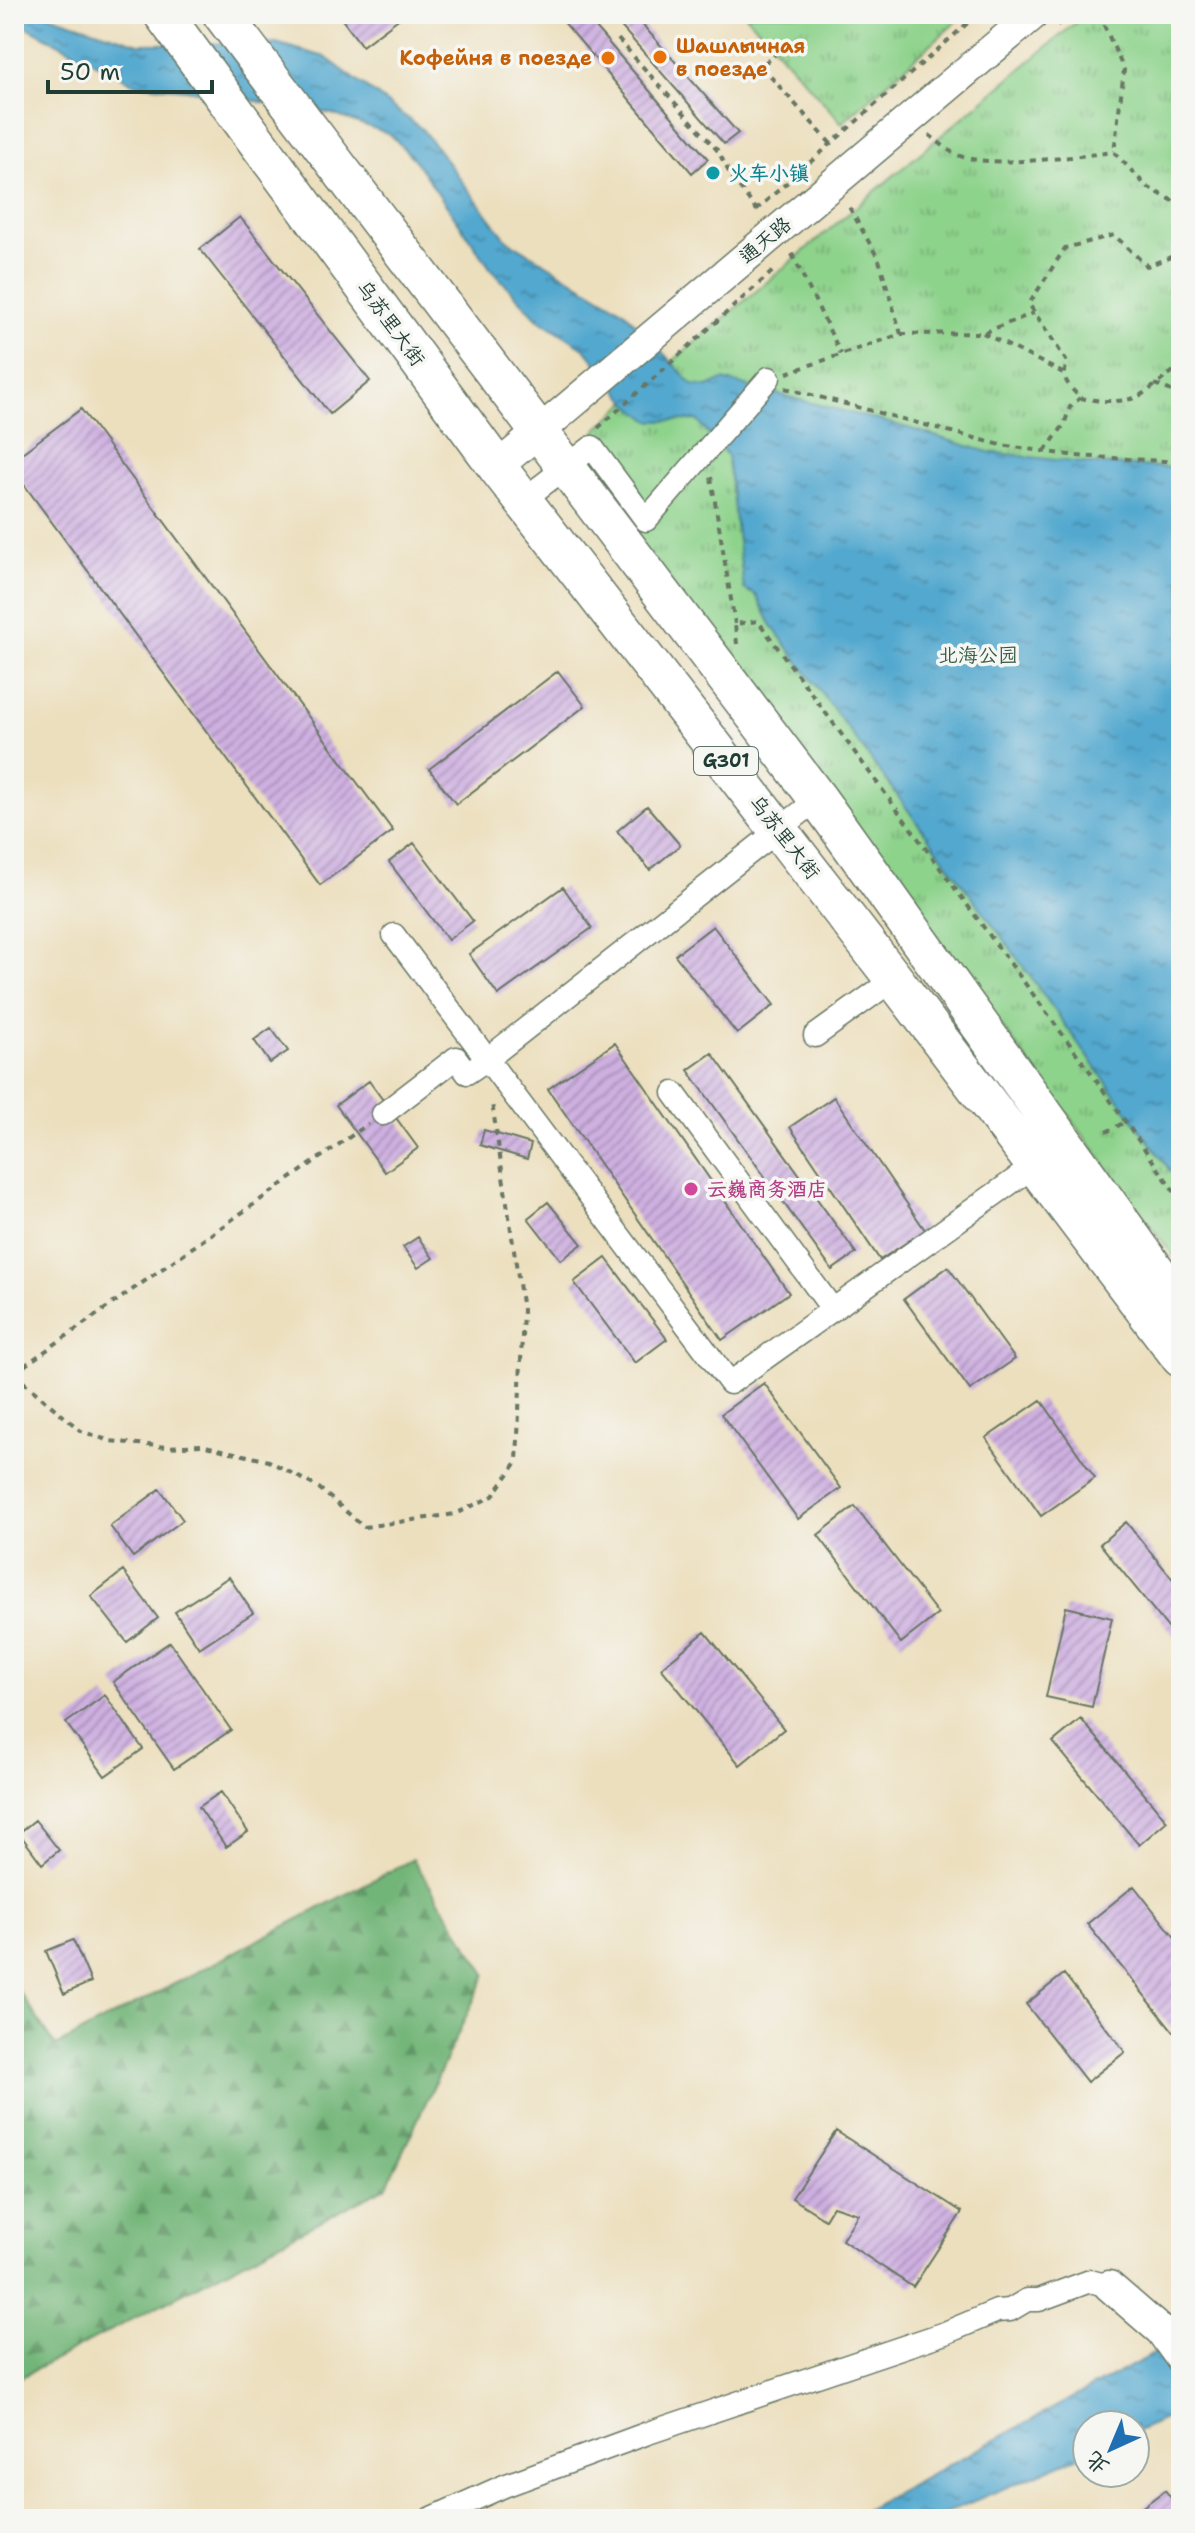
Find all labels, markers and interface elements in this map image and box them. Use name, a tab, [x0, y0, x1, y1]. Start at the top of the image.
place label: Шашлычная в поезде	[676, 33, 805, 82]
scale bar	[48, 44, 212, 94]
place label: Кофейня в поезде	[400, 45, 592, 71]
marker: Шашлычная в поезде	[651, 48, 669, 66]
marker: Кофейня в поезде	[599, 49, 617, 67]
text: 50 m	[60, 56, 120, 88]
place label: 火车小镇	[729, 160, 809, 186]
marker: 火车小镇	[704, 164, 722, 182]
street label: 通天路	[734, 210, 797, 269]
street label: 乌苏里大街	[351, 275, 431, 371]
park label: 北海公园	[938, 642, 1018, 668]
road number: G301	[694, 747, 758, 775]
street label: 乌苏里大街	[744, 790, 826, 884]
place label: 云巍商务酒店	[707, 1176, 827, 1202]
marker: 云巍商务酒店	[682, 1180, 700, 1198]
north arrow	[1071, 2409, 1151, 2489]
text: 北	[1079, 2445, 1115, 2481]

